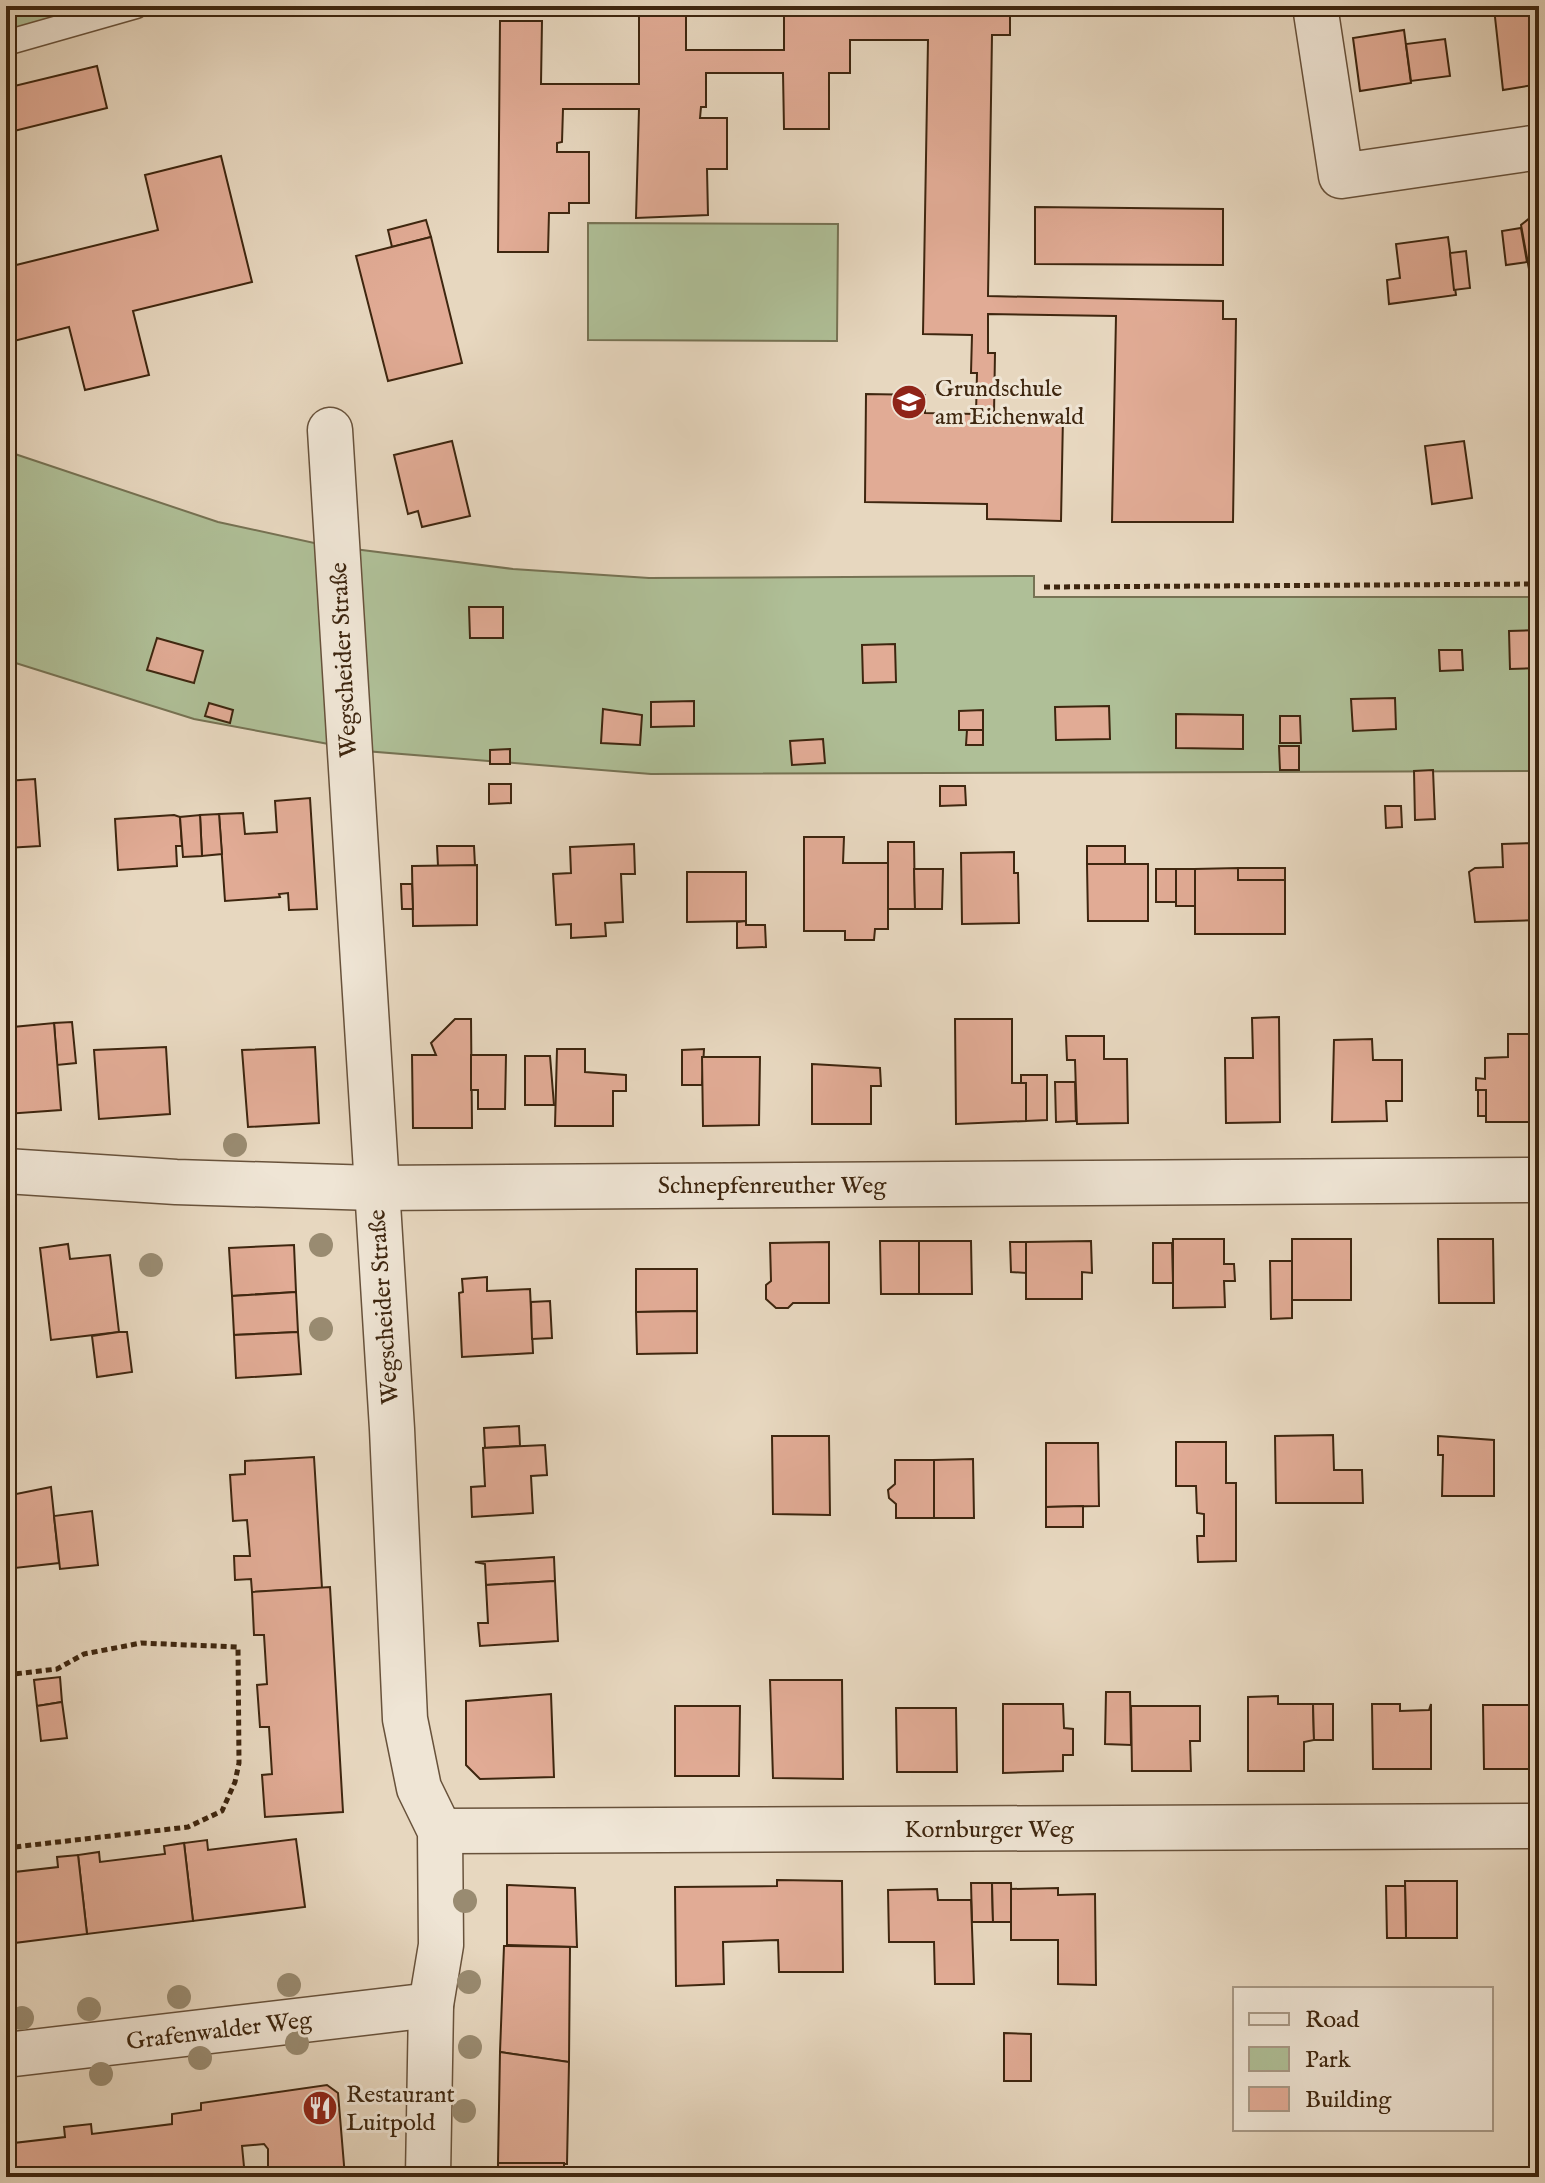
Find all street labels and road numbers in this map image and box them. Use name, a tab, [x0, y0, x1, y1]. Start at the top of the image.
street label: Wegscheider Straße	[324, 562, 365, 758]
street label: Schnepfenreuther Weg	[658, 1171, 887, 1202]
street label: Wegscheider Straße	[362, 1208, 407, 1405]
street label: Kornburger Weg	[904, 1815, 1075, 1846]
street label: Grafenwalder Weg	[125, 2005, 315, 2058]

